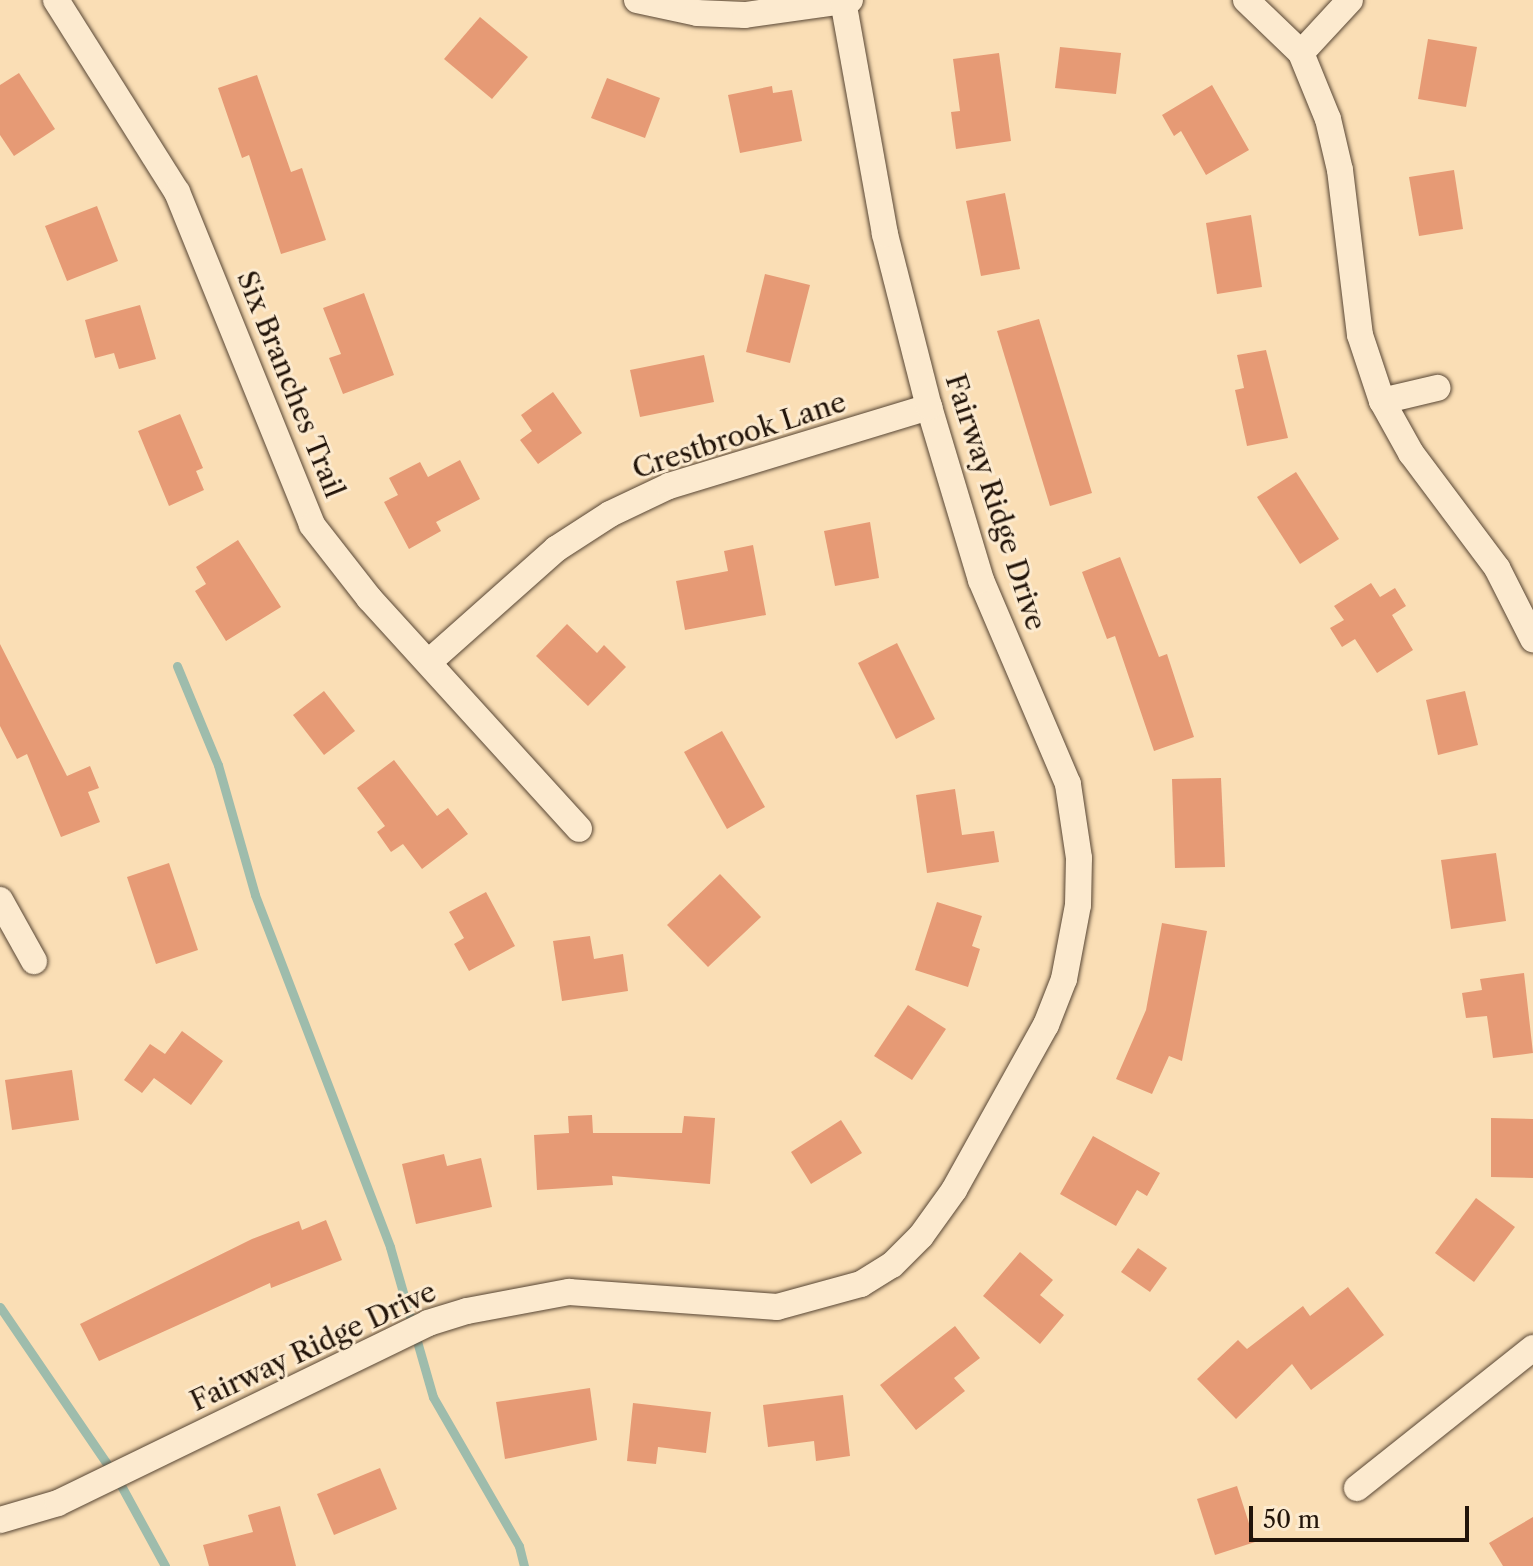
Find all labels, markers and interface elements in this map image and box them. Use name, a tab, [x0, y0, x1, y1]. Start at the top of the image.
street label: Six Branches Trail	[230, 265, 352, 503]
street label: Fairway Ridge Drive	[939, 369, 1053, 635]
street label: Crestbrook Lane	[628, 385, 850, 485]
street label: Fairway Ridge Drive	[184, 1274, 442, 1418]
scale bar	[1253, 1490, 1473, 1540]
text: 50 m	[1263, 1505, 1320, 1534]

